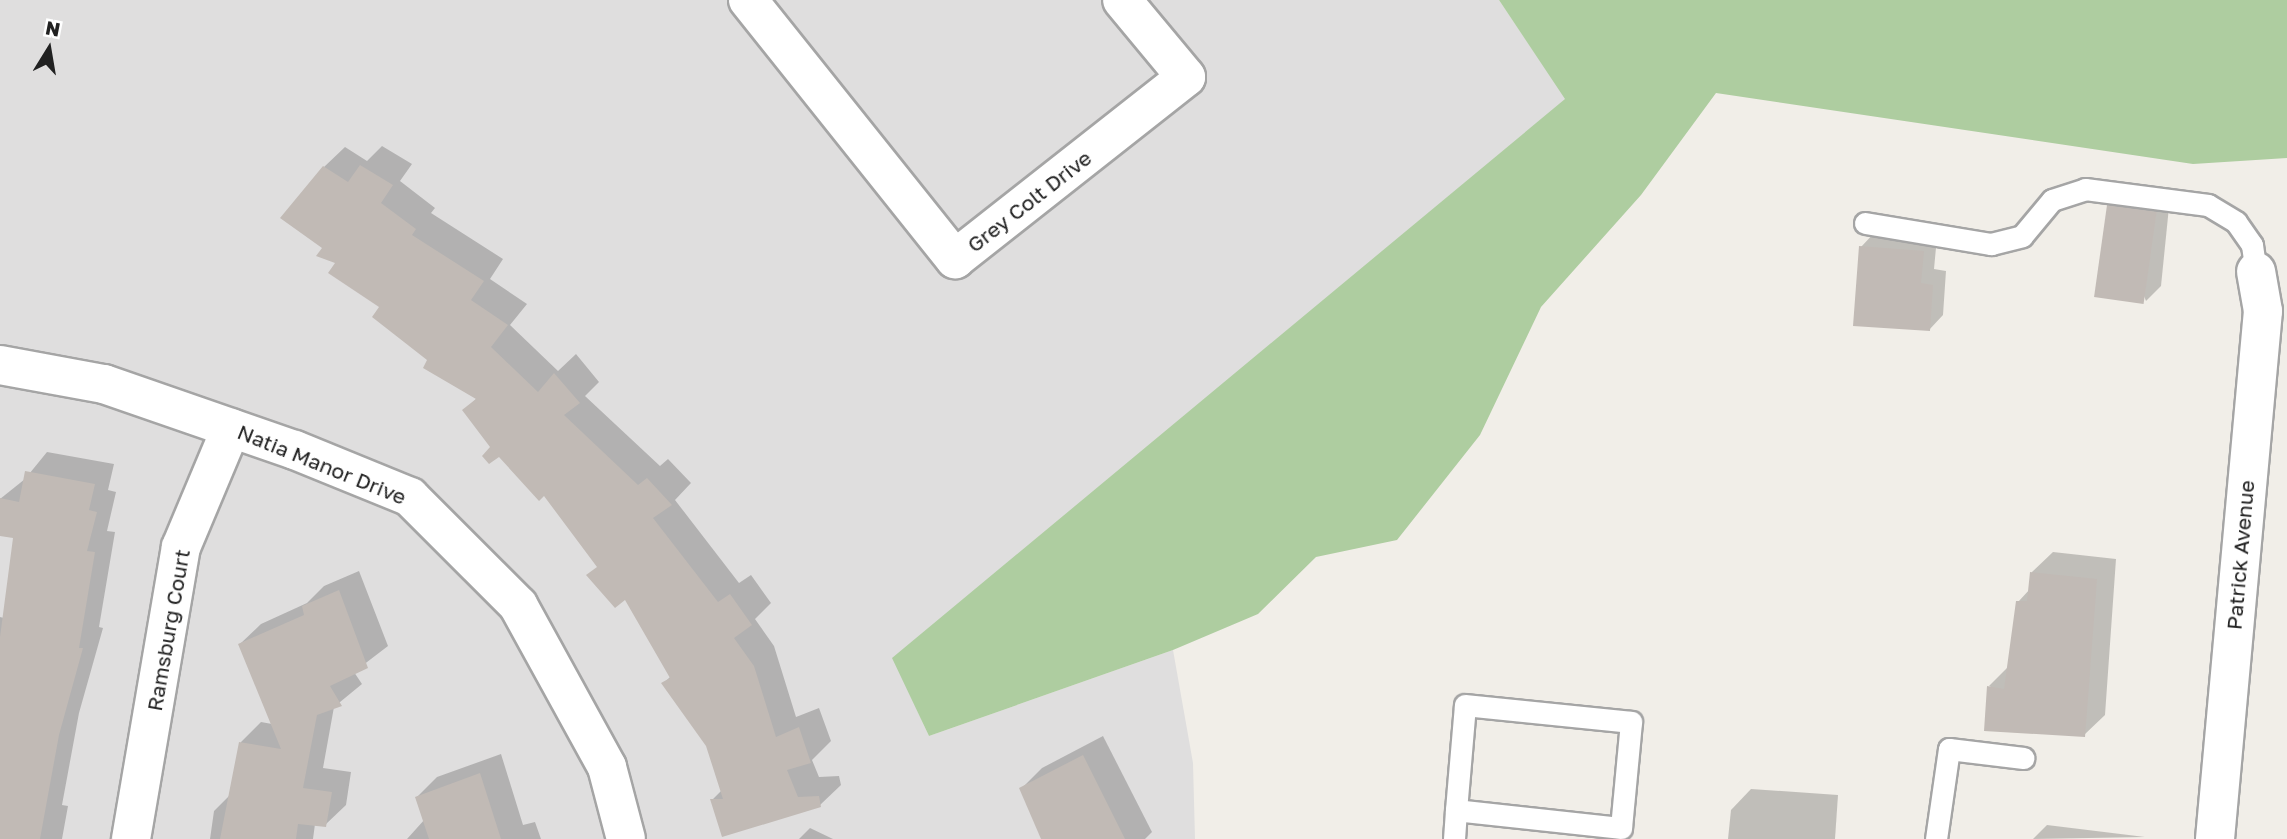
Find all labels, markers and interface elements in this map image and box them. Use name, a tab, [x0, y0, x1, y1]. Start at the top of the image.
north arrow	[14, 14, 84, 84]
text: N	[44, 15, 62, 41]
street label: Grey Colt Drive	[962, 145, 1096, 257]
street label: Natia Manor Drive	[234, 419, 410, 509]
street label: Patrick Avenue	[2221, 479, 2259, 631]
street label: Ramsburg Court	[141, 547, 195, 713]

